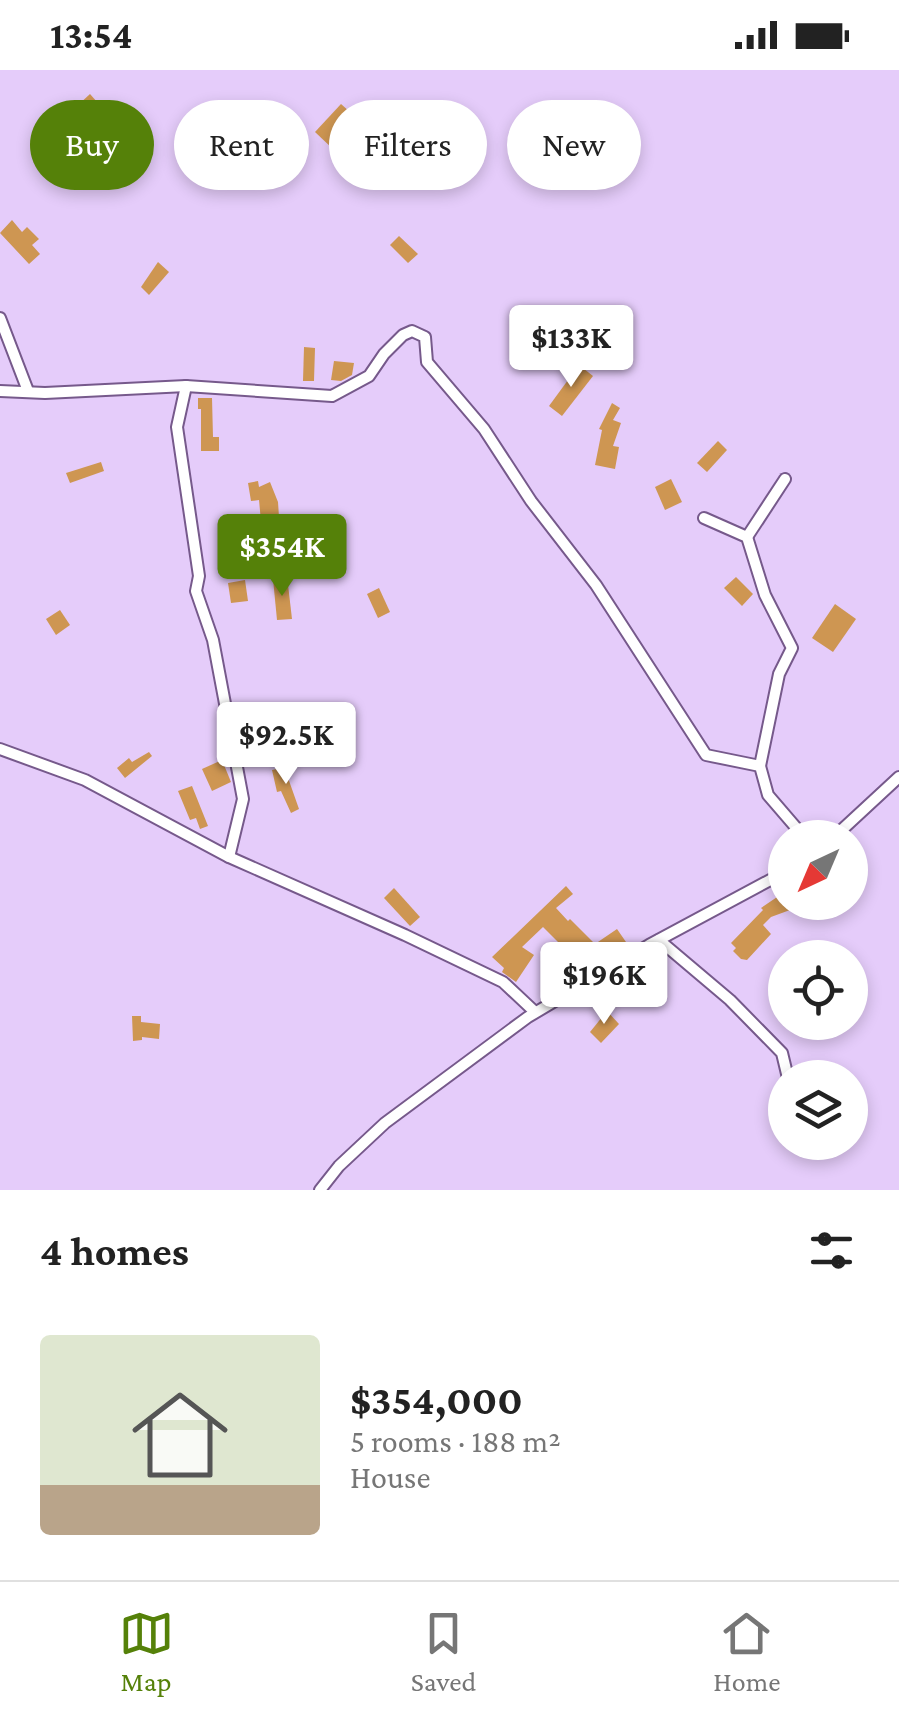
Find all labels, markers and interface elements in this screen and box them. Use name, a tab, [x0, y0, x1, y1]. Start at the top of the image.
text: 13:54	[50, 14, 132, 56]
chip: Buy	[30, 100, 154, 190]
chip: Rent	[174, 100, 309, 190]
chip: Filters	[329, 100, 487, 190]
chip: New	[507, 100, 641, 190]
pin: $133K	[501, 305, 641, 390]
text: $133K	[531, 319, 611, 355]
pin: $354K	[212, 514, 352, 599]
text: $354K	[240, 528, 325, 564]
pin: $92.5K	[205, 702, 367, 787]
text: $92.5K	[239, 716, 333, 752]
north arrow	[768, 820, 868, 920]
map controls	[768, 820, 868, 1160]
button: locate	[768, 940, 868, 1040]
pin: $196K	[534, 942, 674, 1027]
text: $196K	[562, 956, 646, 992]
button: layers	[768, 1060, 868, 1160]
icon: filters	[804, 1223, 859, 1278]
text: 4 homes	[40, 1227, 189, 1274]
icon: home	[120, 1375, 240, 1495]
text: $354,000	[350, 1376, 523, 1423]
text: 5 rooms · 188 m²	[350, 1423, 561, 1459]
text: House	[350, 1459, 430, 1495]
tab: Map	[119, 1606, 174, 1697]
tab: Saved	[411, 1606, 476, 1697]
tab: Home	[713, 1606, 780, 1697]

